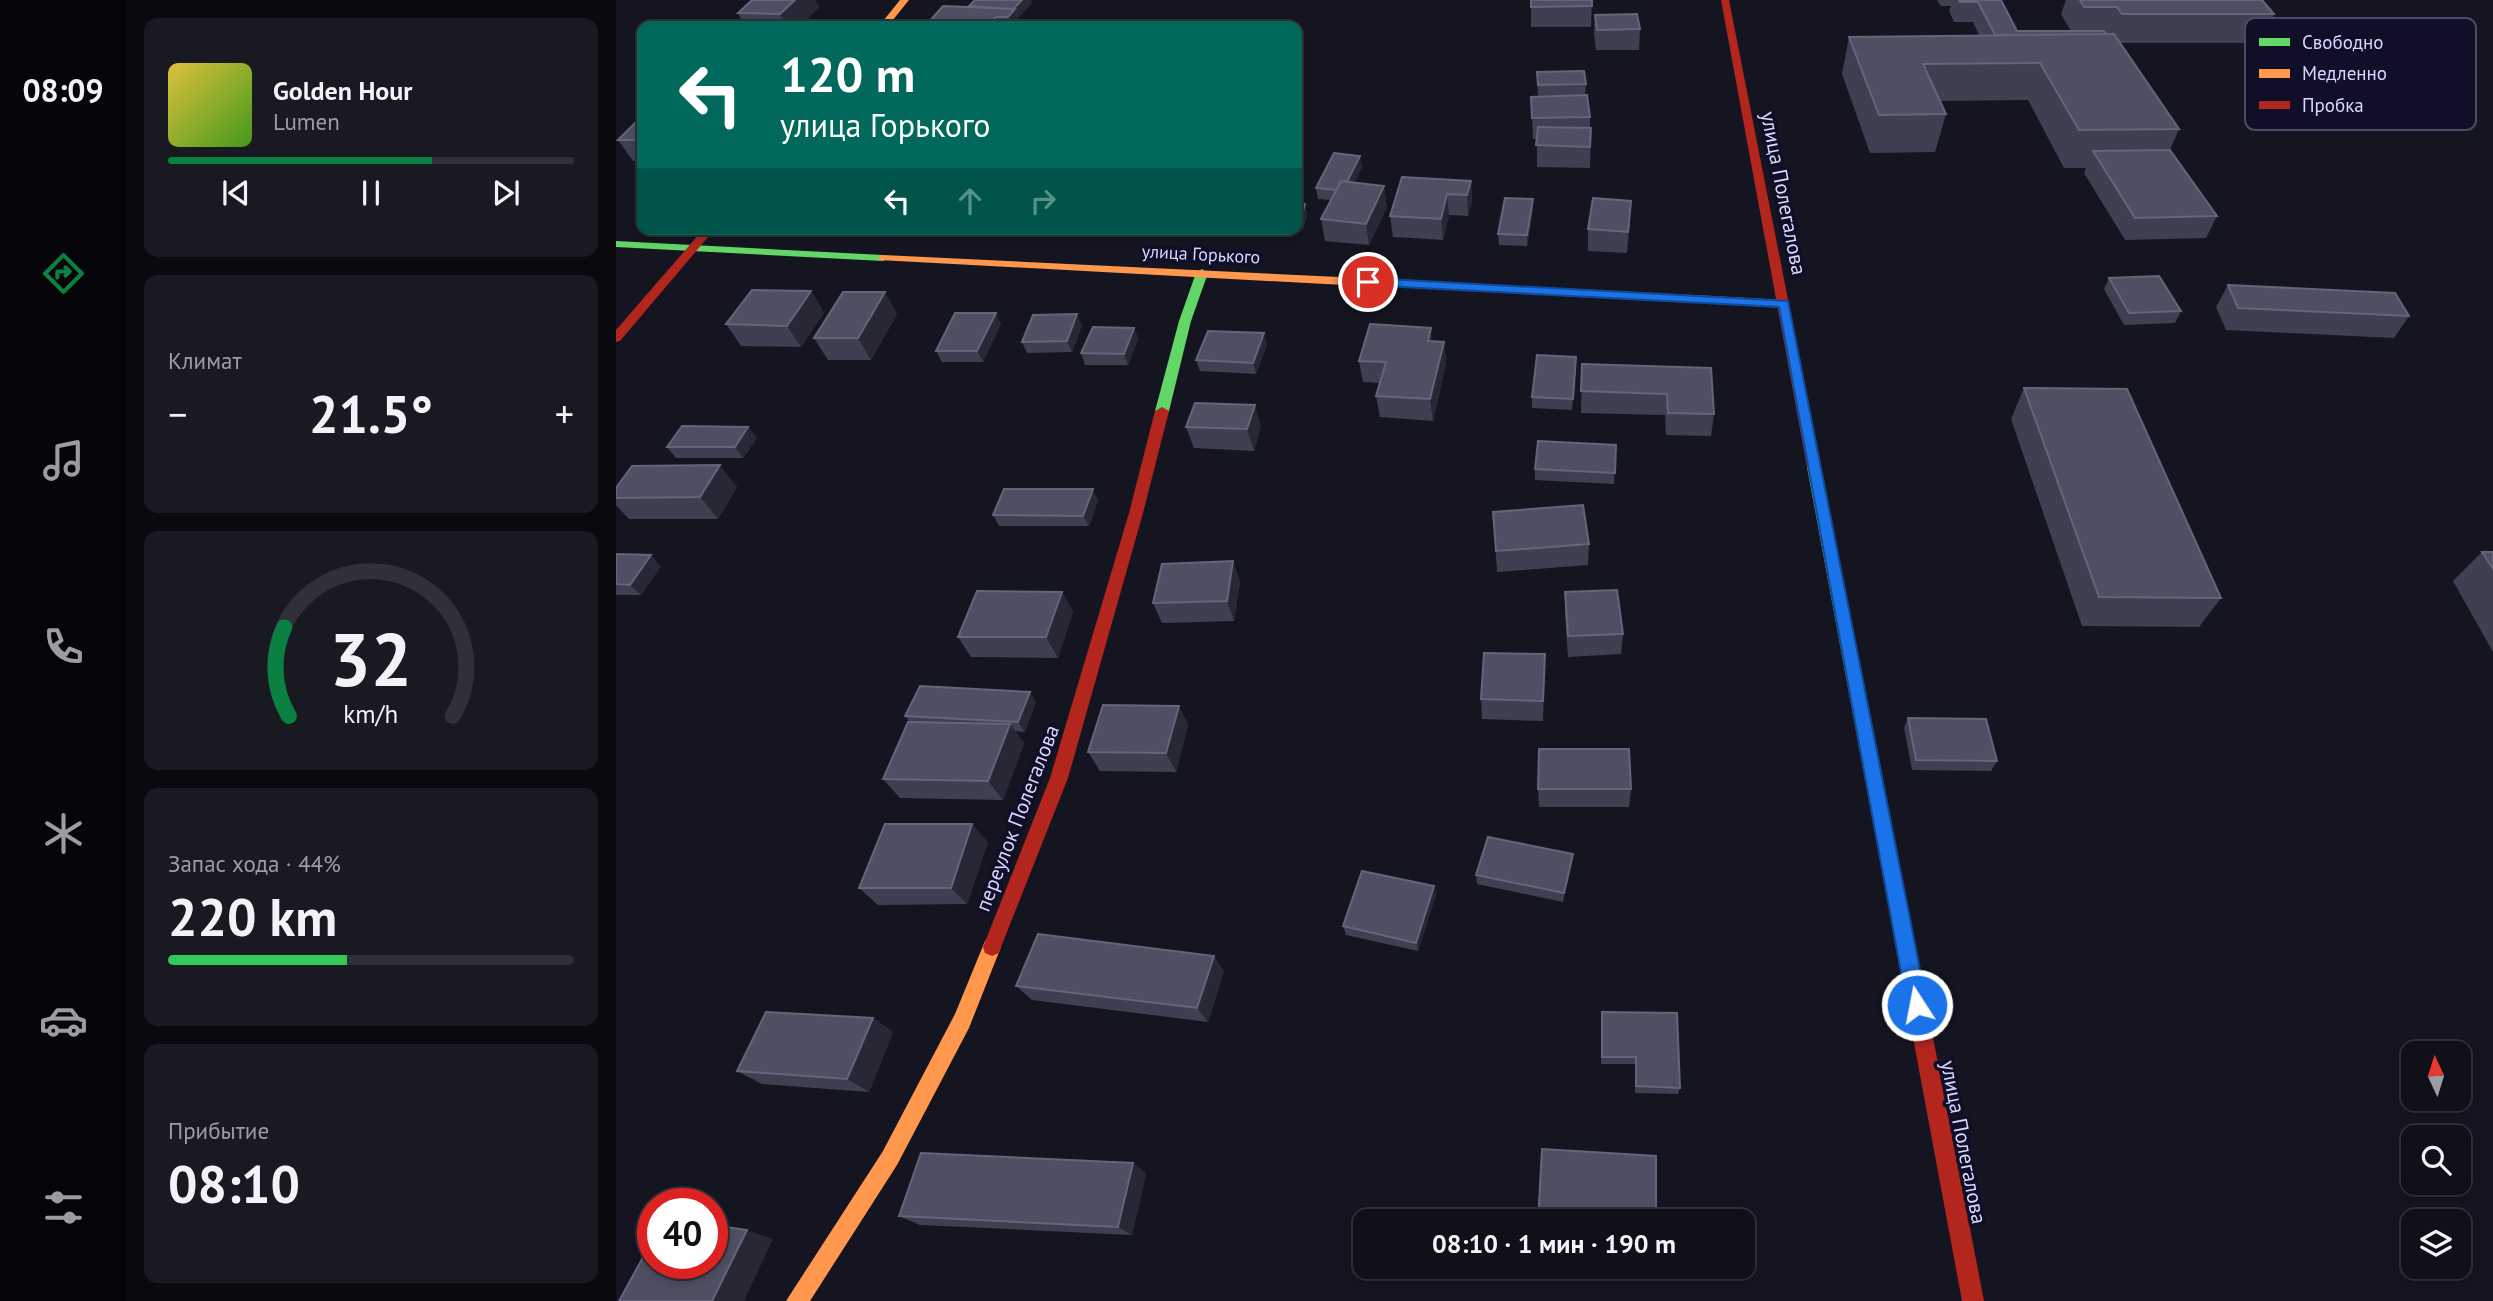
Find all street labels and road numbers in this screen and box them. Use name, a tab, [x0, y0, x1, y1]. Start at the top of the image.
street label: улица Полегалова	[1755, 109, 1813, 277]
street label: улица Горького	[1141, 239, 1261, 269]
street label: переулок Полегалова	[969, 721, 1065, 915]
street label: улица Полегалова	[1935, 1058, 1993, 1226]

